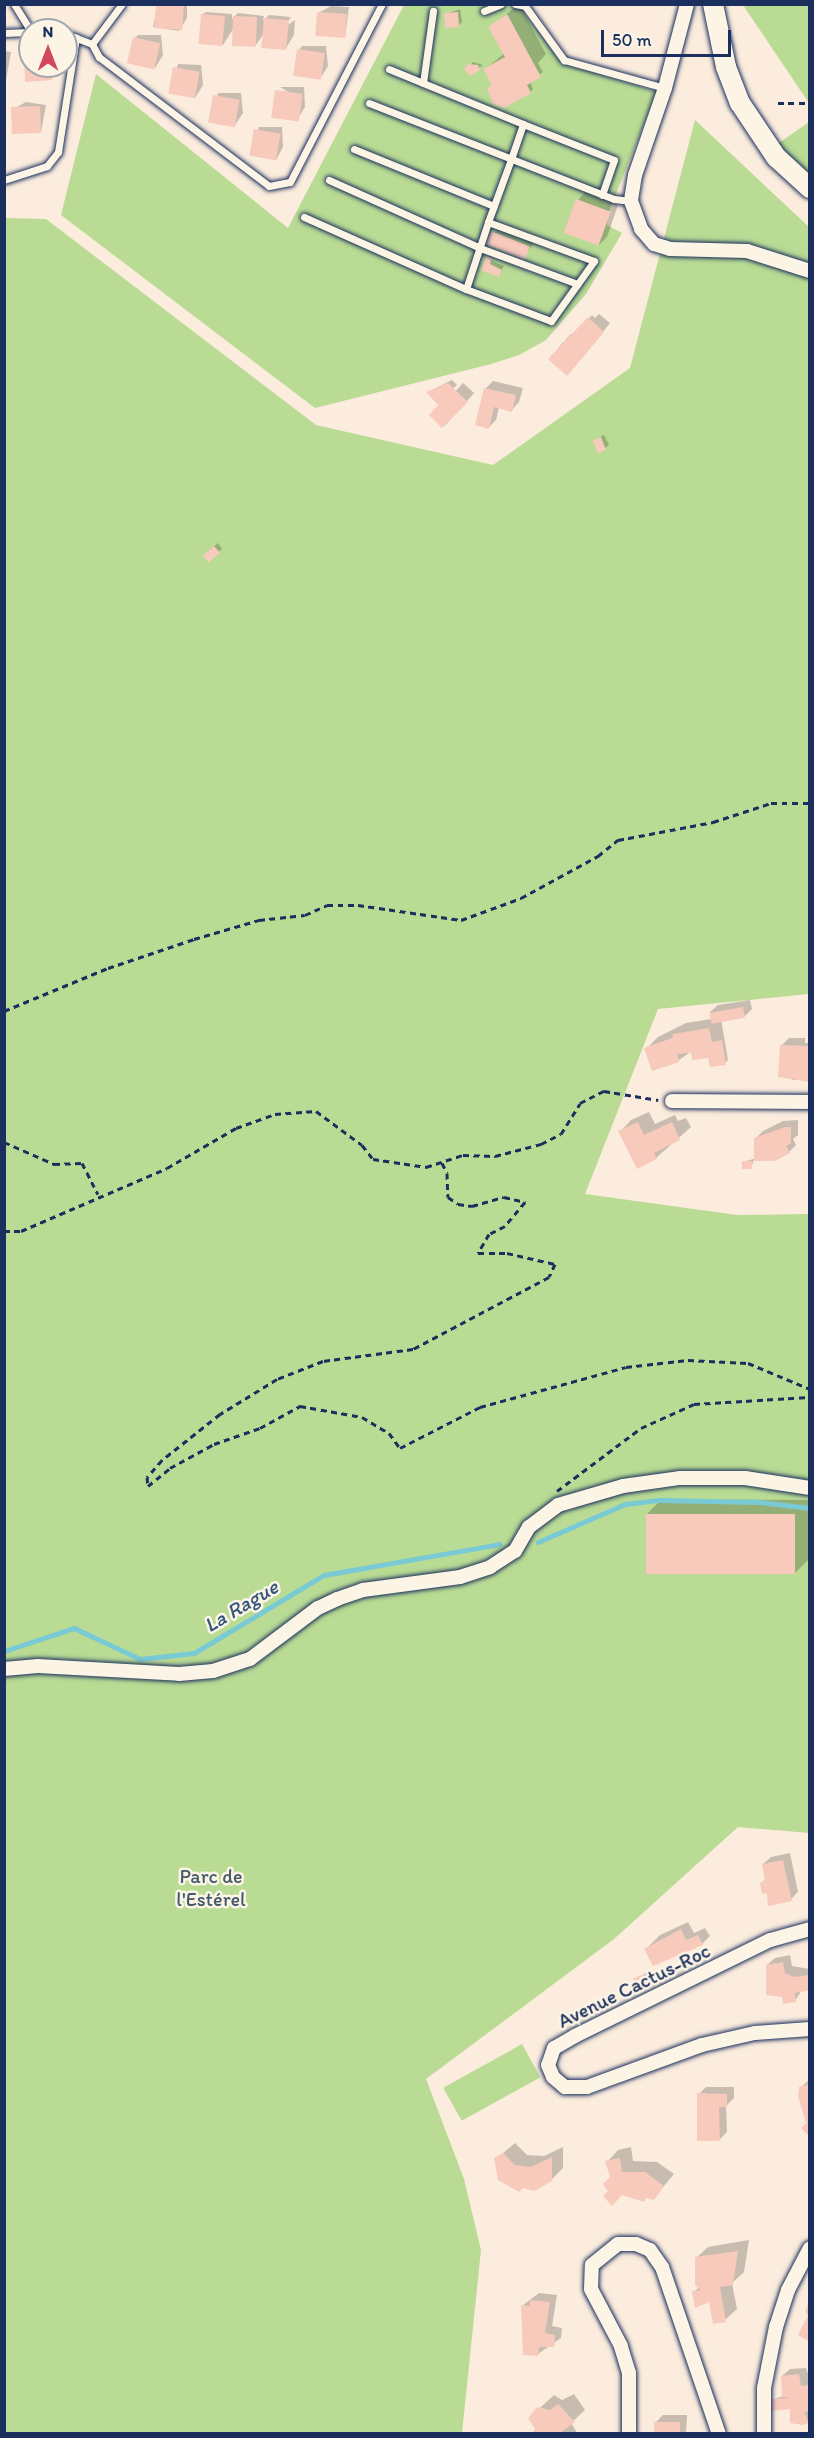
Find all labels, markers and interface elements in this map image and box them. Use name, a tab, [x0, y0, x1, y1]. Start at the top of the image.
north arrow	[18, 18, 78, 78]
scale bar	[604, 18, 734, 56]
text: N	[43, 22, 53, 41]
text: 50 m	[612, 29, 652, 51]
water label: La Rague	[199, 1574, 283, 1638]
park label: Parc de l'Estérel	[176, 1864, 246, 1911]
street label: Avenue Cactus-Roc	[554, 1939, 714, 2033]

